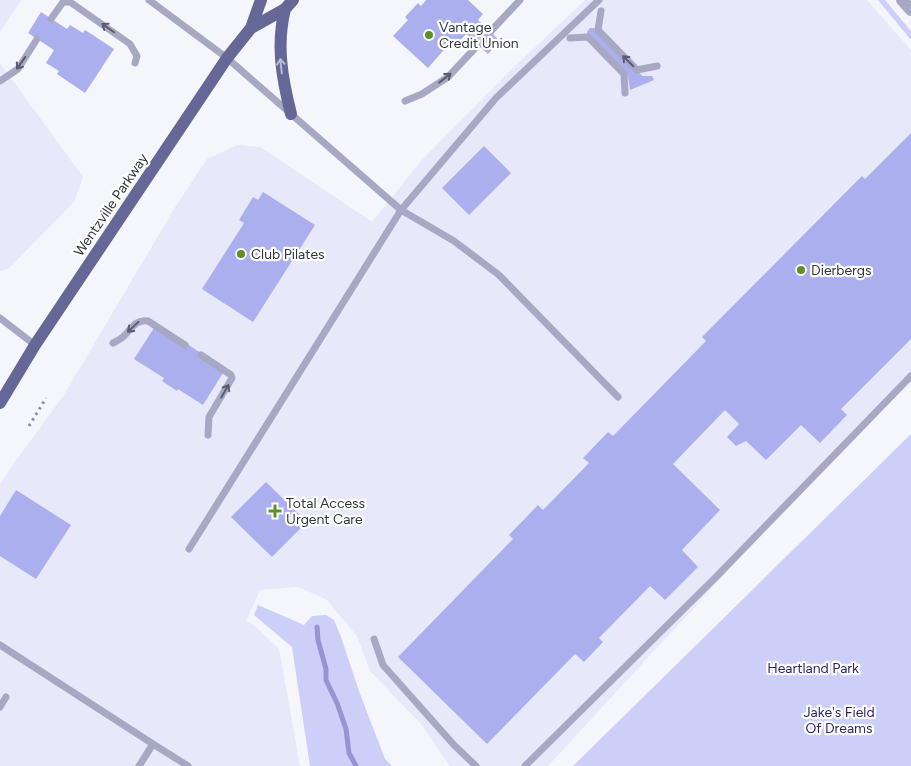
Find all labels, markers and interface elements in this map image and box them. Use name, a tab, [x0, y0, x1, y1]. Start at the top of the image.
place label: Vantage Credit Union	[439, 19, 519, 52]
one-way arrow	[101, 23, 115, 33]
marker: Vantage Credit Union	[423, 29, 435, 41]
one-way arrow	[16, 55, 26, 69]
one-way arrow	[622, 55, 635, 67]
one-way arrow	[276, 59, 286, 75]
one-way arrow	[438, 73, 452, 83]
street label: Wentzville Parkway	[70, 150, 152, 260]
place label: Club Pilates	[251, 246, 325, 263]
marker: Club Pilates	[235, 248, 247, 260]
place label: Dierbergs	[811, 262, 872, 279]
marker: Dierbergs	[795, 264, 807, 276]
one-way arrow	[127, 321, 140, 333]
one-way arrow	[220, 384, 230, 398]
place label: Total Access Urgent Care	[286, 495, 365, 528]
marker: Total Access Urgent Care	[268, 504, 282, 518]
park label: Heartland Park	[767, 660, 859, 677]
park label: Jake's Field Of Dreams	[803, 704, 875, 737]

